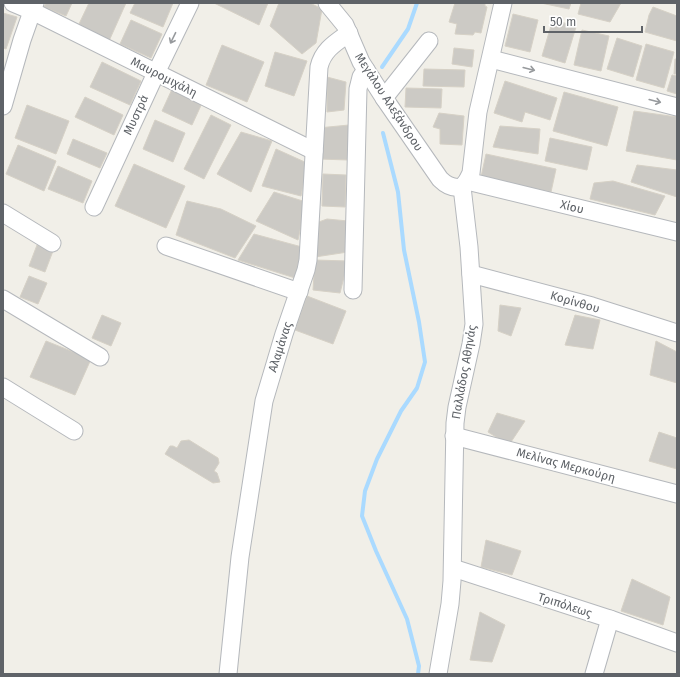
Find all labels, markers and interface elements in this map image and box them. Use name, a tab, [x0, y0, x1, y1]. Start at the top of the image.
scale bar	[544, 8, 642, 34]
text: 50 m	[550, 15, 576, 29]
one-way arrow	[169, 32, 176, 44]
street label: Μεγάλου Αλεξάνδρου	[352, 50, 426, 154]
street label: Μαυρομιχάλη	[128, 54, 200, 100]
one-way arrow	[522, 65, 535, 73]
street label: Μυστρά	[121, 93, 151, 137]
one-way arrow	[648, 98, 661, 105]
street label: Χίου	[559, 197, 585, 217]
street label: Κορίνθου	[549, 288, 601, 316]
street label: Αλαμάνας	[265, 320, 295, 374]
street label: Παλλάδος Αθηνάς	[449, 323, 479, 420]
street label: Μελίνας Μερκούρη	[515, 445, 617, 485]
street label: Τριπόλεως	[536, 590, 594, 620]

